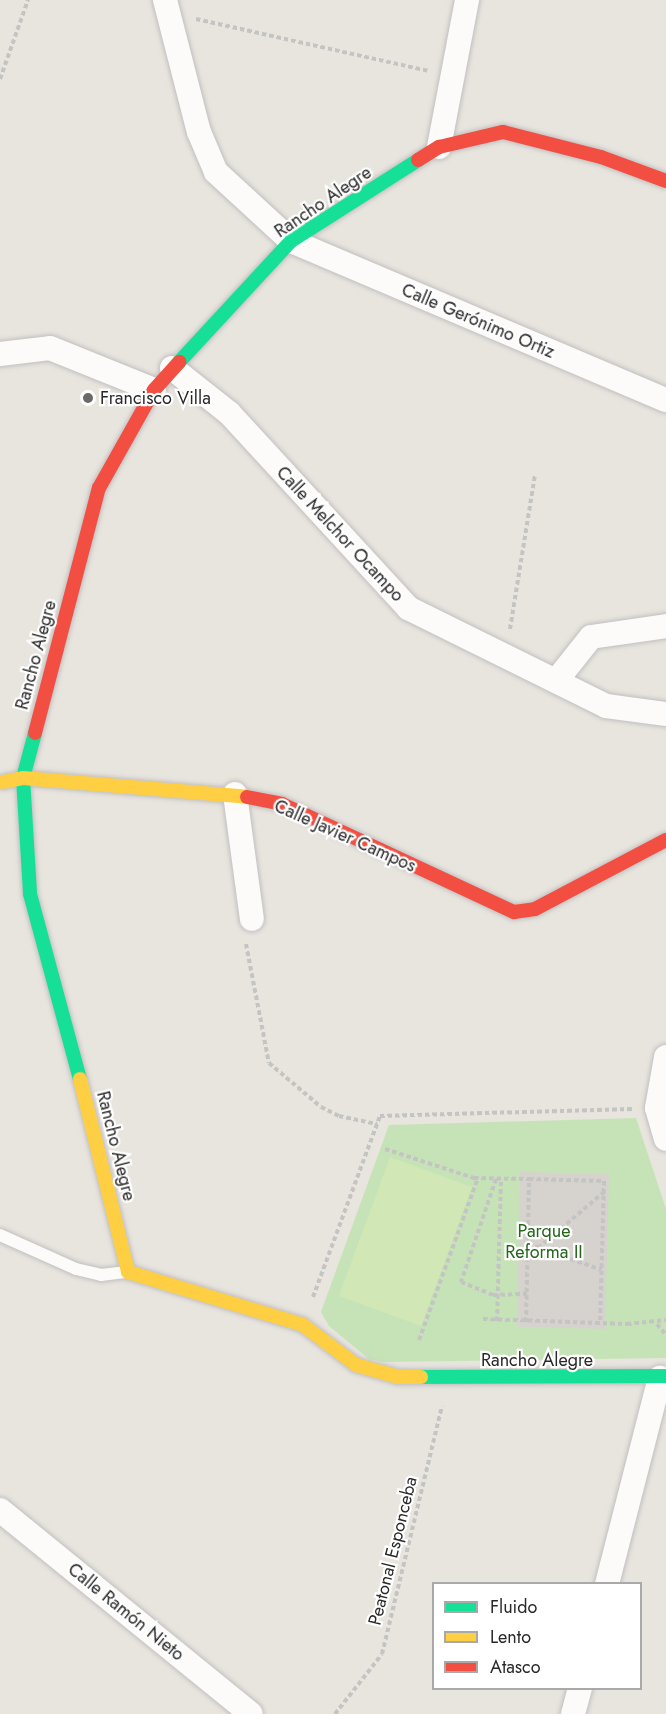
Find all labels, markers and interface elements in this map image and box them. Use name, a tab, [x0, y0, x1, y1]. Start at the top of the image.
street label: Rancho Alegre	[270, 162, 376, 242]
street label: Calle Gerónimo Ortiz	[398, 279, 558, 363]
place label: Francisco Villa	[100, 387, 211, 409]
marker: Francisco Villa	[81, 391, 95, 405]
street label: Calle Melchor Ocampo	[272, 462, 408, 606]
street label: Rancho Alegre	[11, 598, 61, 712]
street label: Calle Javier Campos	[271, 795, 419, 877]
street label: Rancho Alegre	[92, 1089, 140, 1203]
park label: Parque Reforma II	[505, 1221, 583, 1264]
street label: Rancho Alegre	[481, 1349, 593, 1371]
street label: Peatonal Esponceba	[364, 1474, 422, 1628]
street label: Calle Ramón Nieto	[63, 1558, 189, 1666]
legend	[432, 1582, 642, 1690]
text: Fluido	[490, 1594, 537, 1620]
text: Lento	[490, 1624, 531, 1650]
text: Atasco	[490, 1654, 541, 1680]

